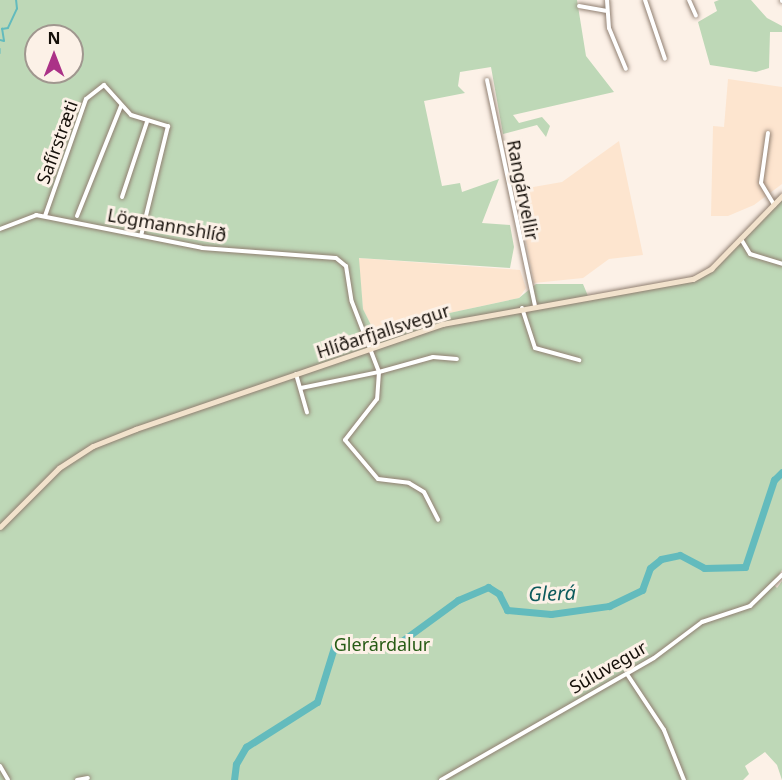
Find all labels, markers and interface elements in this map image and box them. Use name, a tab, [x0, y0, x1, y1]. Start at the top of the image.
north arrow	[24, 24, 84, 84]
text: N	[47, 27, 61, 49]
street label: Safírstræti	[32, 97, 82, 187]
street label: Rangárvellir	[503, 138, 543, 242]
street label: Lögmannshlíð	[106, 204, 228, 246]
street label: Hlíðarfjallsvegur	[314, 299, 452, 363]
water label: Glerá	[528, 580, 576, 606]
park label: Glerárdalur	[334, 633, 430, 655]
street label: Súluvegur	[565, 636, 651, 698]

